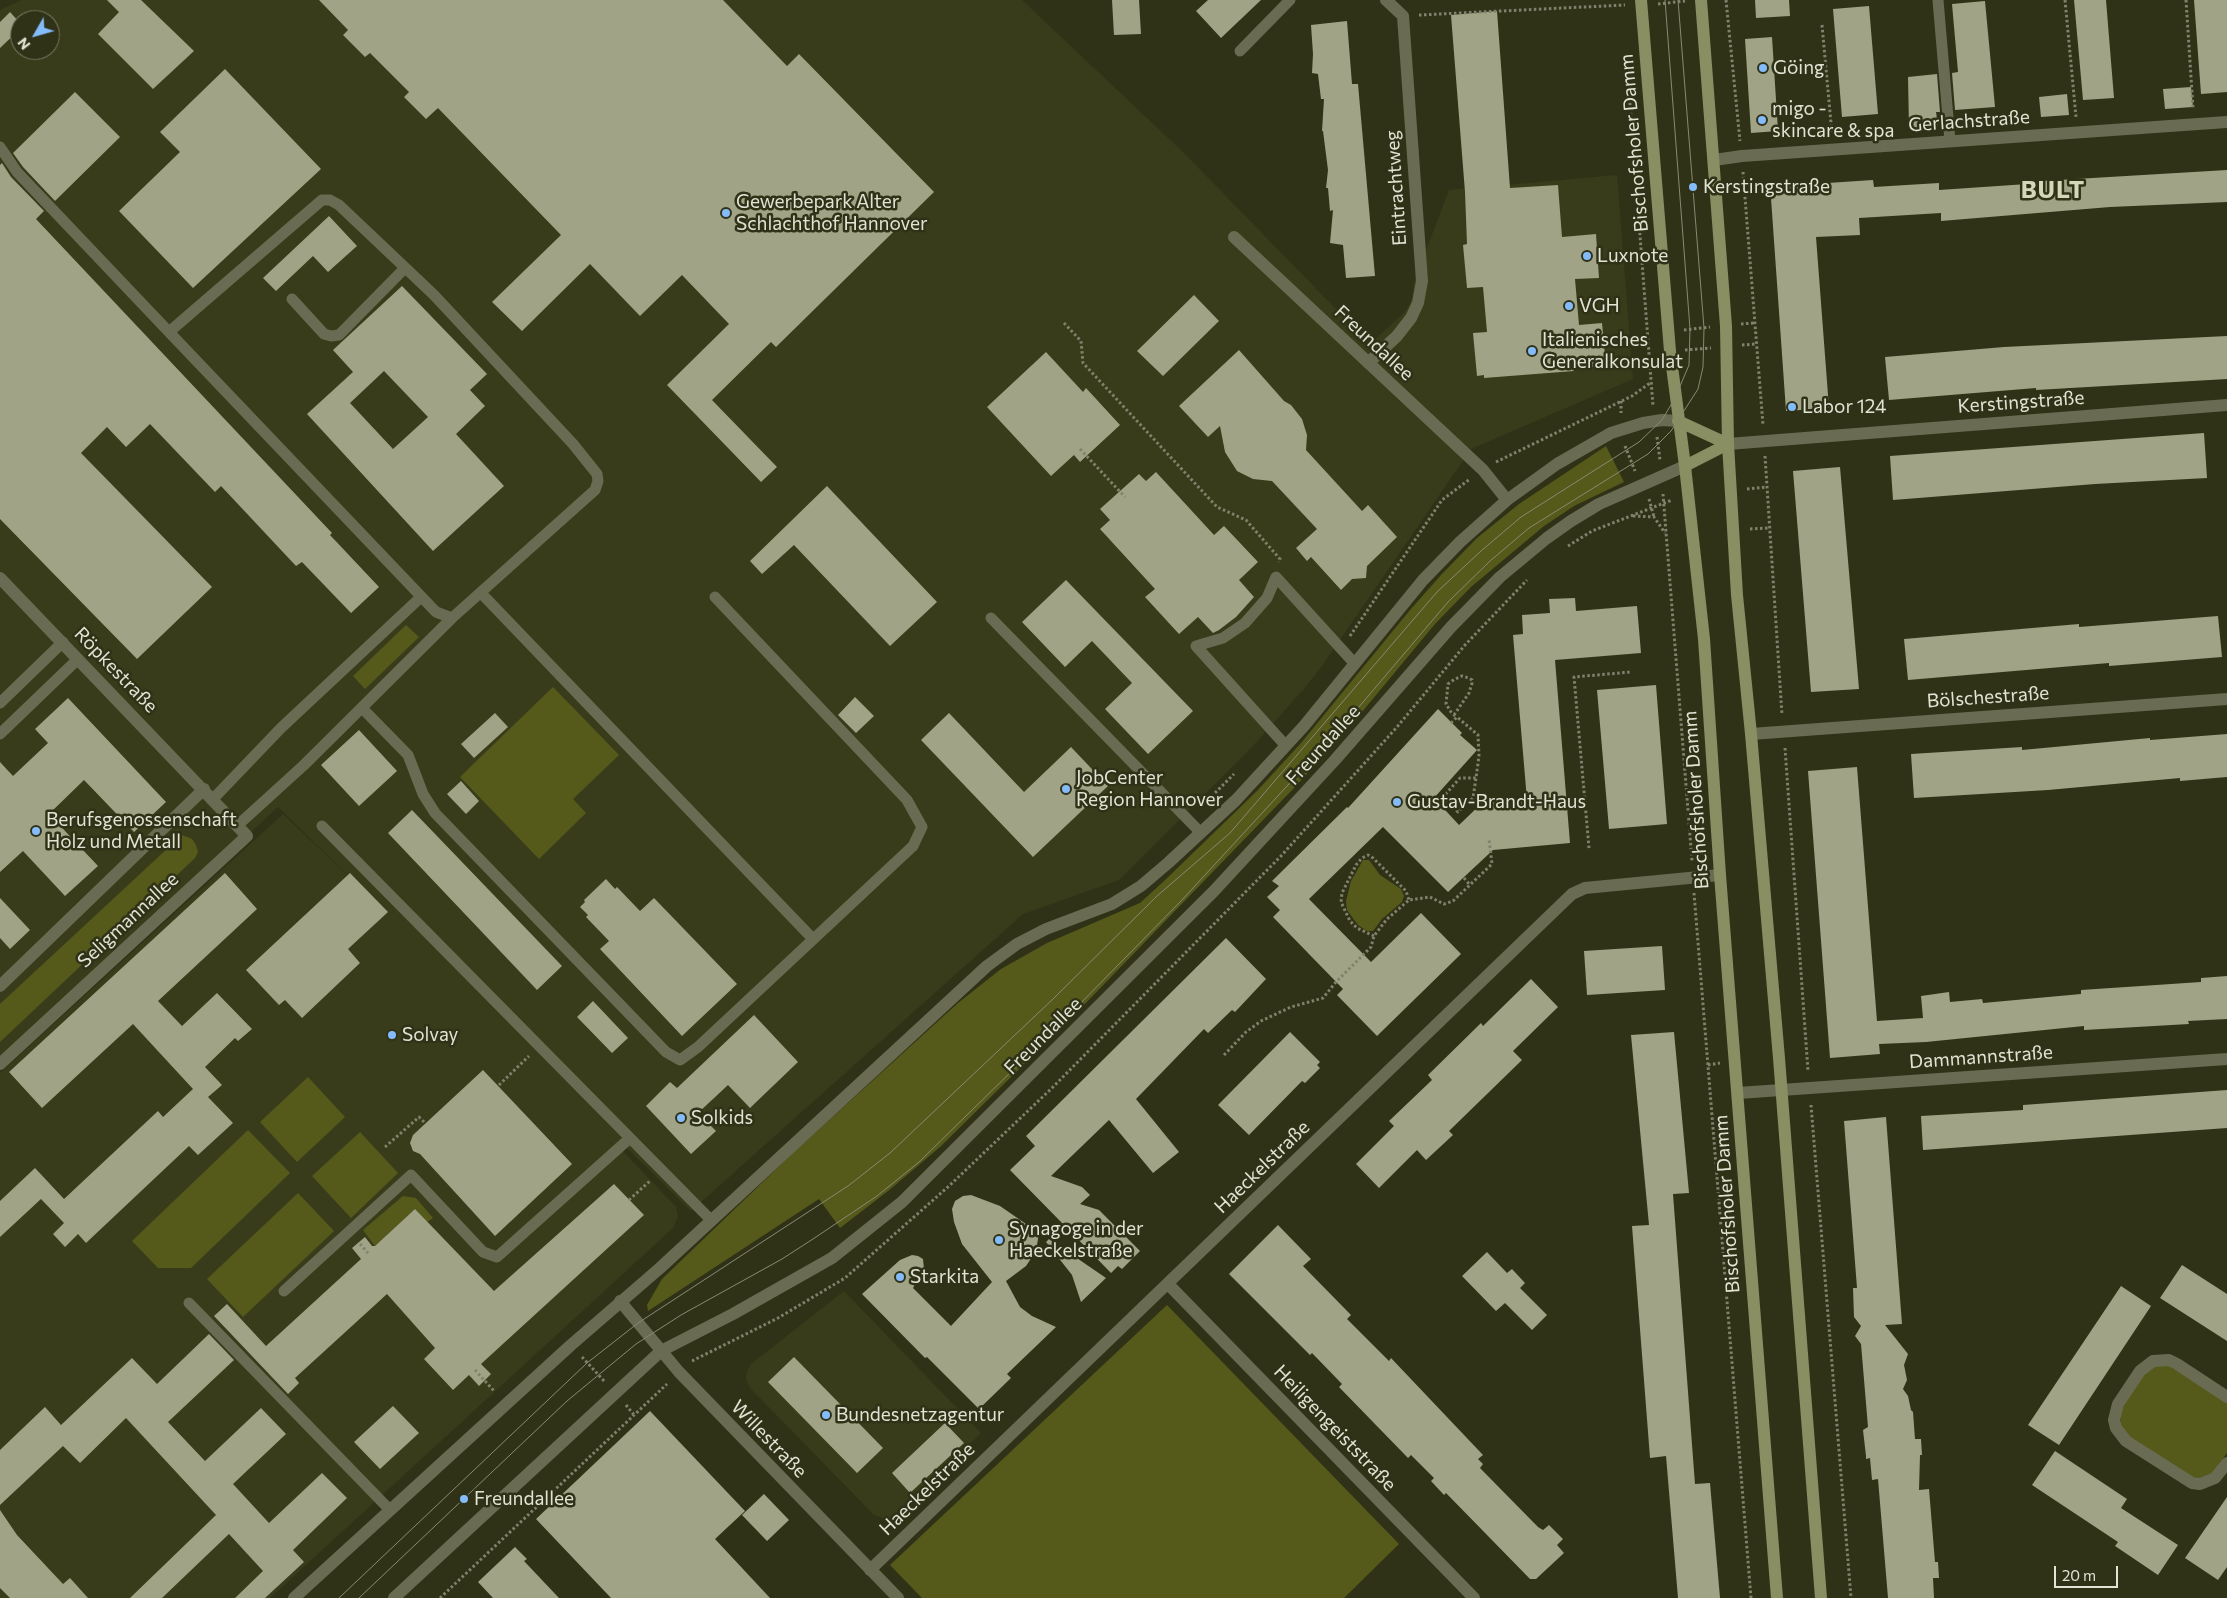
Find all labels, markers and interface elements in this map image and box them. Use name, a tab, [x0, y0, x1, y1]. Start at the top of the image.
north arrow	[10, 10, 60, 60]
text: N	[14, 35, 34, 53]
street label: Bischofsholer Damm	[1615, 53, 1653, 233]
place label: Göing	[1773, 57, 1824, 79]
marker: Göing	[1757, 62, 1769, 74]
place label: migo - skincare & spa	[1772, 98, 1894, 142]
street label: Gerlachstraße	[1907, 105, 2031, 137]
marker: migo - skincare & spa	[1756, 114, 1768, 126]
street label: Eintrachtweg	[1381, 130, 1411, 246]
place label: Kerstingstraße	[1703, 176, 1830, 198]
district label: BULT	[2020, 176, 2086, 204]
marker: Kerstingstraße	[1687, 181, 1699, 193]
place label: Gewerbepark Alter Schlachthof Hannover	[736, 191, 927, 235]
marker: Gewerbepark Alter Schlachthof Hannover	[720, 207, 732, 219]
place label: Luxnote	[1597, 245, 1668, 267]
marker: Luxnote	[1581, 250, 1593, 262]
place label: VGH	[1579, 295, 1620, 317]
marker: VGH	[1563, 300, 1575, 312]
street label: Freundallee	[1330, 301, 1418, 385]
place label: Italienisches Generalkonsulat	[1542, 329, 1683, 373]
marker: Italienisches Generalkonsulat	[1526, 345, 1538, 357]
street label: Kerstingstraße	[1957, 386, 2085, 418]
place label: Labor 124	[1802, 396, 1886, 418]
marker: Labor 124	[1786, 401, 1798, 413]
street label: Röpkestraße	[70, 623, 162, 717]
street label: Bölschestraße	[1926, 681, 2050, 713]
street label: Freundallee	[1281, 700, 1365, 790]
street label: Bischofsholer Damm	[1678, 710, 1714, 890]
place label: JobCenter Region Hannover	[1076, 767, 1223, 811]
marker: JobCenter Region Hannover	[1060, 783, 1072, 795]
place label: Gustav-Brandt-Haus	[1407, 791, 1586, 813]
marker: Gustav-Brandt-Haus	[1391, 796, 1403, 808]
place label: Berufsgenossenschaft Holz und Metall	[46, 809, 237, 853]
marker: Berufsgenossenschaft Holz und Metall	[30, 825, 42, 837]
street label: Seligmannallee	[73, 868, 183, 972]
street label: Freundallee	[1000, 993, 1086, 1079]
place label: Solvay	[402, 1024, 458, 1046]
marker: Solvay	[386, 1029, 398, 1041]
street label: Dammannstraße	[1908, 1041, 2054, 1073]
place label: Solkids	[691, 1107, 753, 1129]
marker: Solkids	[675, 1112, 687, 1124]
street label: Bischofsholer Damm	[1709, 1114, 1745, 1294]
street label: Haeckelstraße	[1210, 1116, 1314, 1218]
place label: Synagoge in der Haeckelstraße	[1009, 1218, 1144, 1262]
marker: Synagoge in der Haeckelstraße	[993, 1234, 1005, 1246]
place label: Starkita	[910, 1266, 979, 1288]
marker: Starkita	[894, 1271, 906, 1283]
street label: Heiligengeiststraße	[1269, 1360, 1401, 1496]
street label: Willestraße	[726, 1395, 812, 1483]
place label: Bundesnetzagentur	[836, 1404, 1004, 1426]
marker: Bundesnetzagentur	[820, 1409, 832, 1421]
street label: Haeckelstraße	[875, 1438, 979, 1540]
place label: Freundallee	[474, 1488, 574, 1510]
marker: Freundallee	[458, 1493, 470, 1505]
scale bar	[2057, 1556, 2121, 1588]
text: 20 m	[2062, 1566, 2096, 1584]

